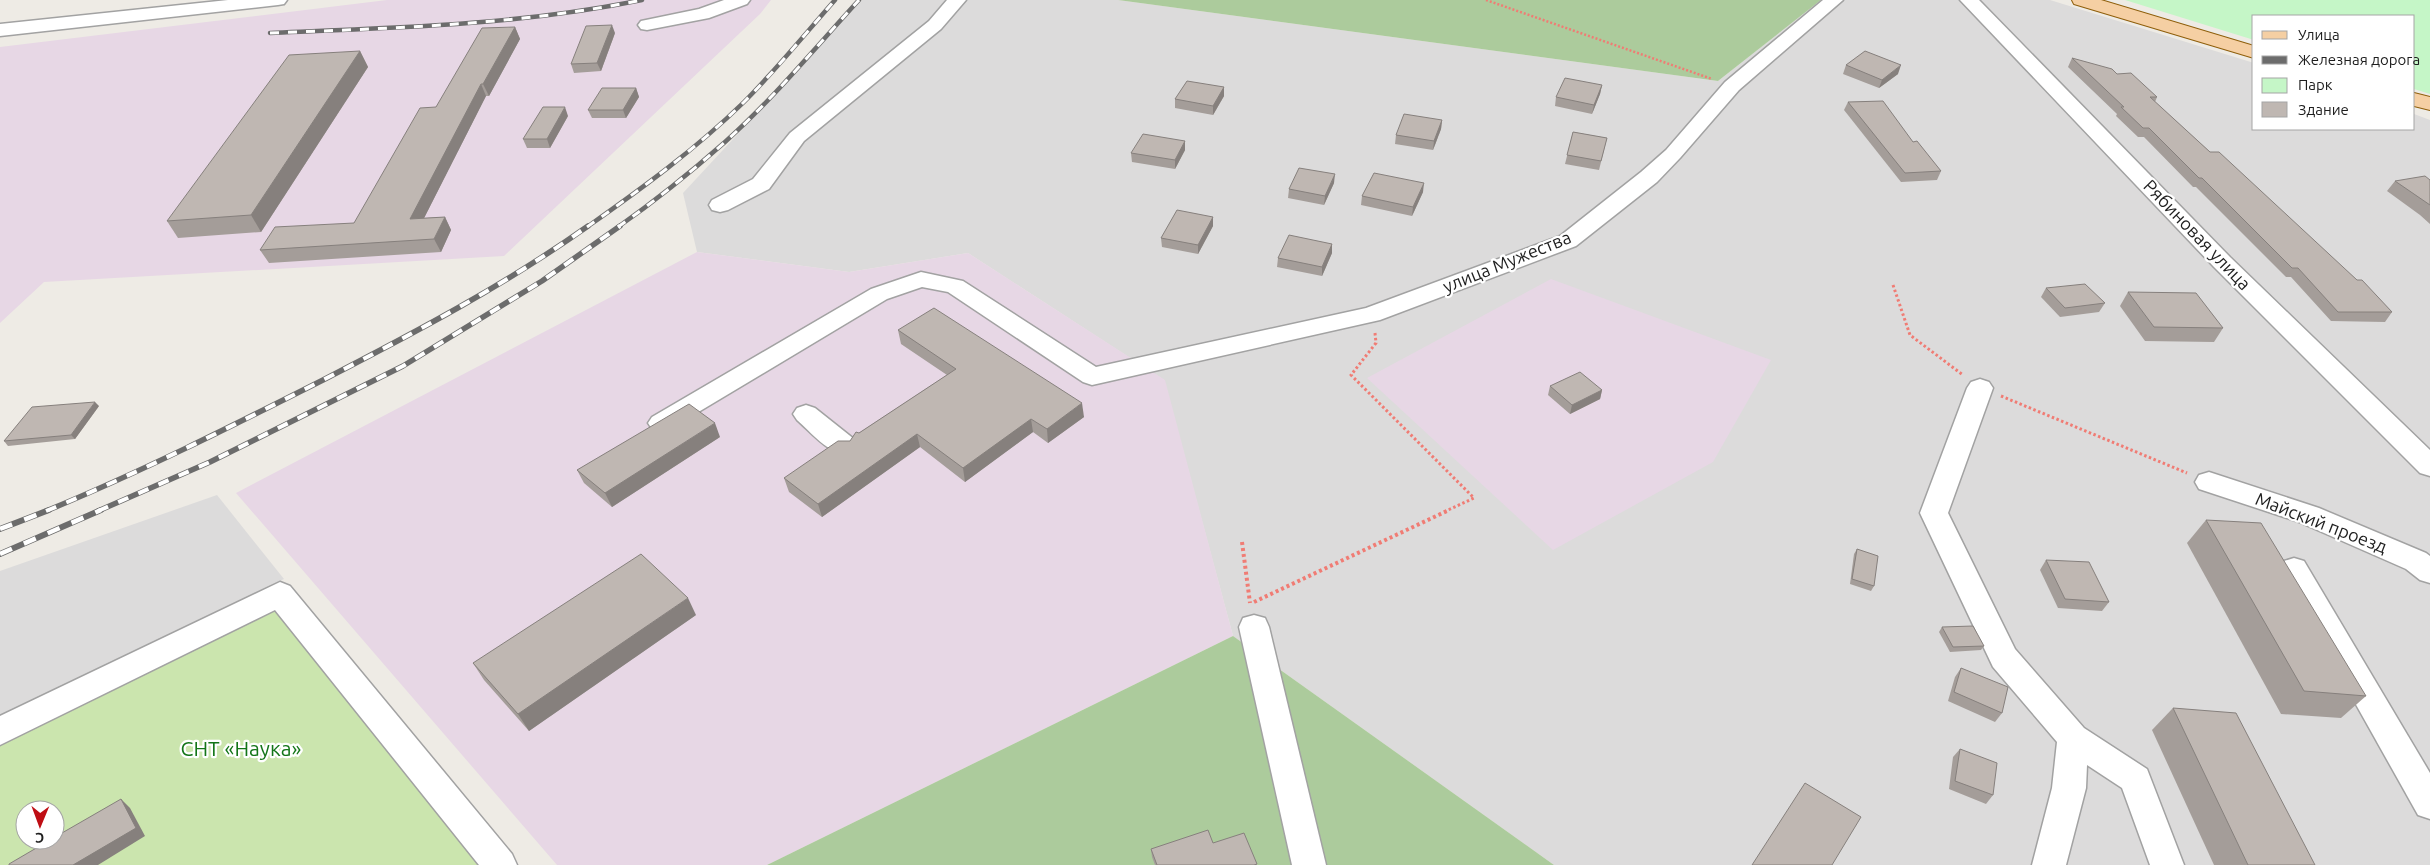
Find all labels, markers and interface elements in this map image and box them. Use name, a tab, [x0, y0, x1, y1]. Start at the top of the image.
legend	[2252, 15, 2415, 130]
text: Улица	[2298, 26, 2340, 43]
text: Железная дорога	[2298, 51, 2420, 68]
text: Парк	[2298, 76, 2333, 93]
text: Здание	[2298, 101, 2349, 118]
street label: Рябиновая улица	[2140, 175, 2255, 293]
street label: улица Мужества	[1440, 226, 1574, 296]
street label: Майский проезд	[2253, 488, 2390, 556]
park label: СНТ «Наука»	[181, 736, 302, 760]
north arrow	[15, 800, 65, 850]
text: С	[35, 830, 44, 846]

